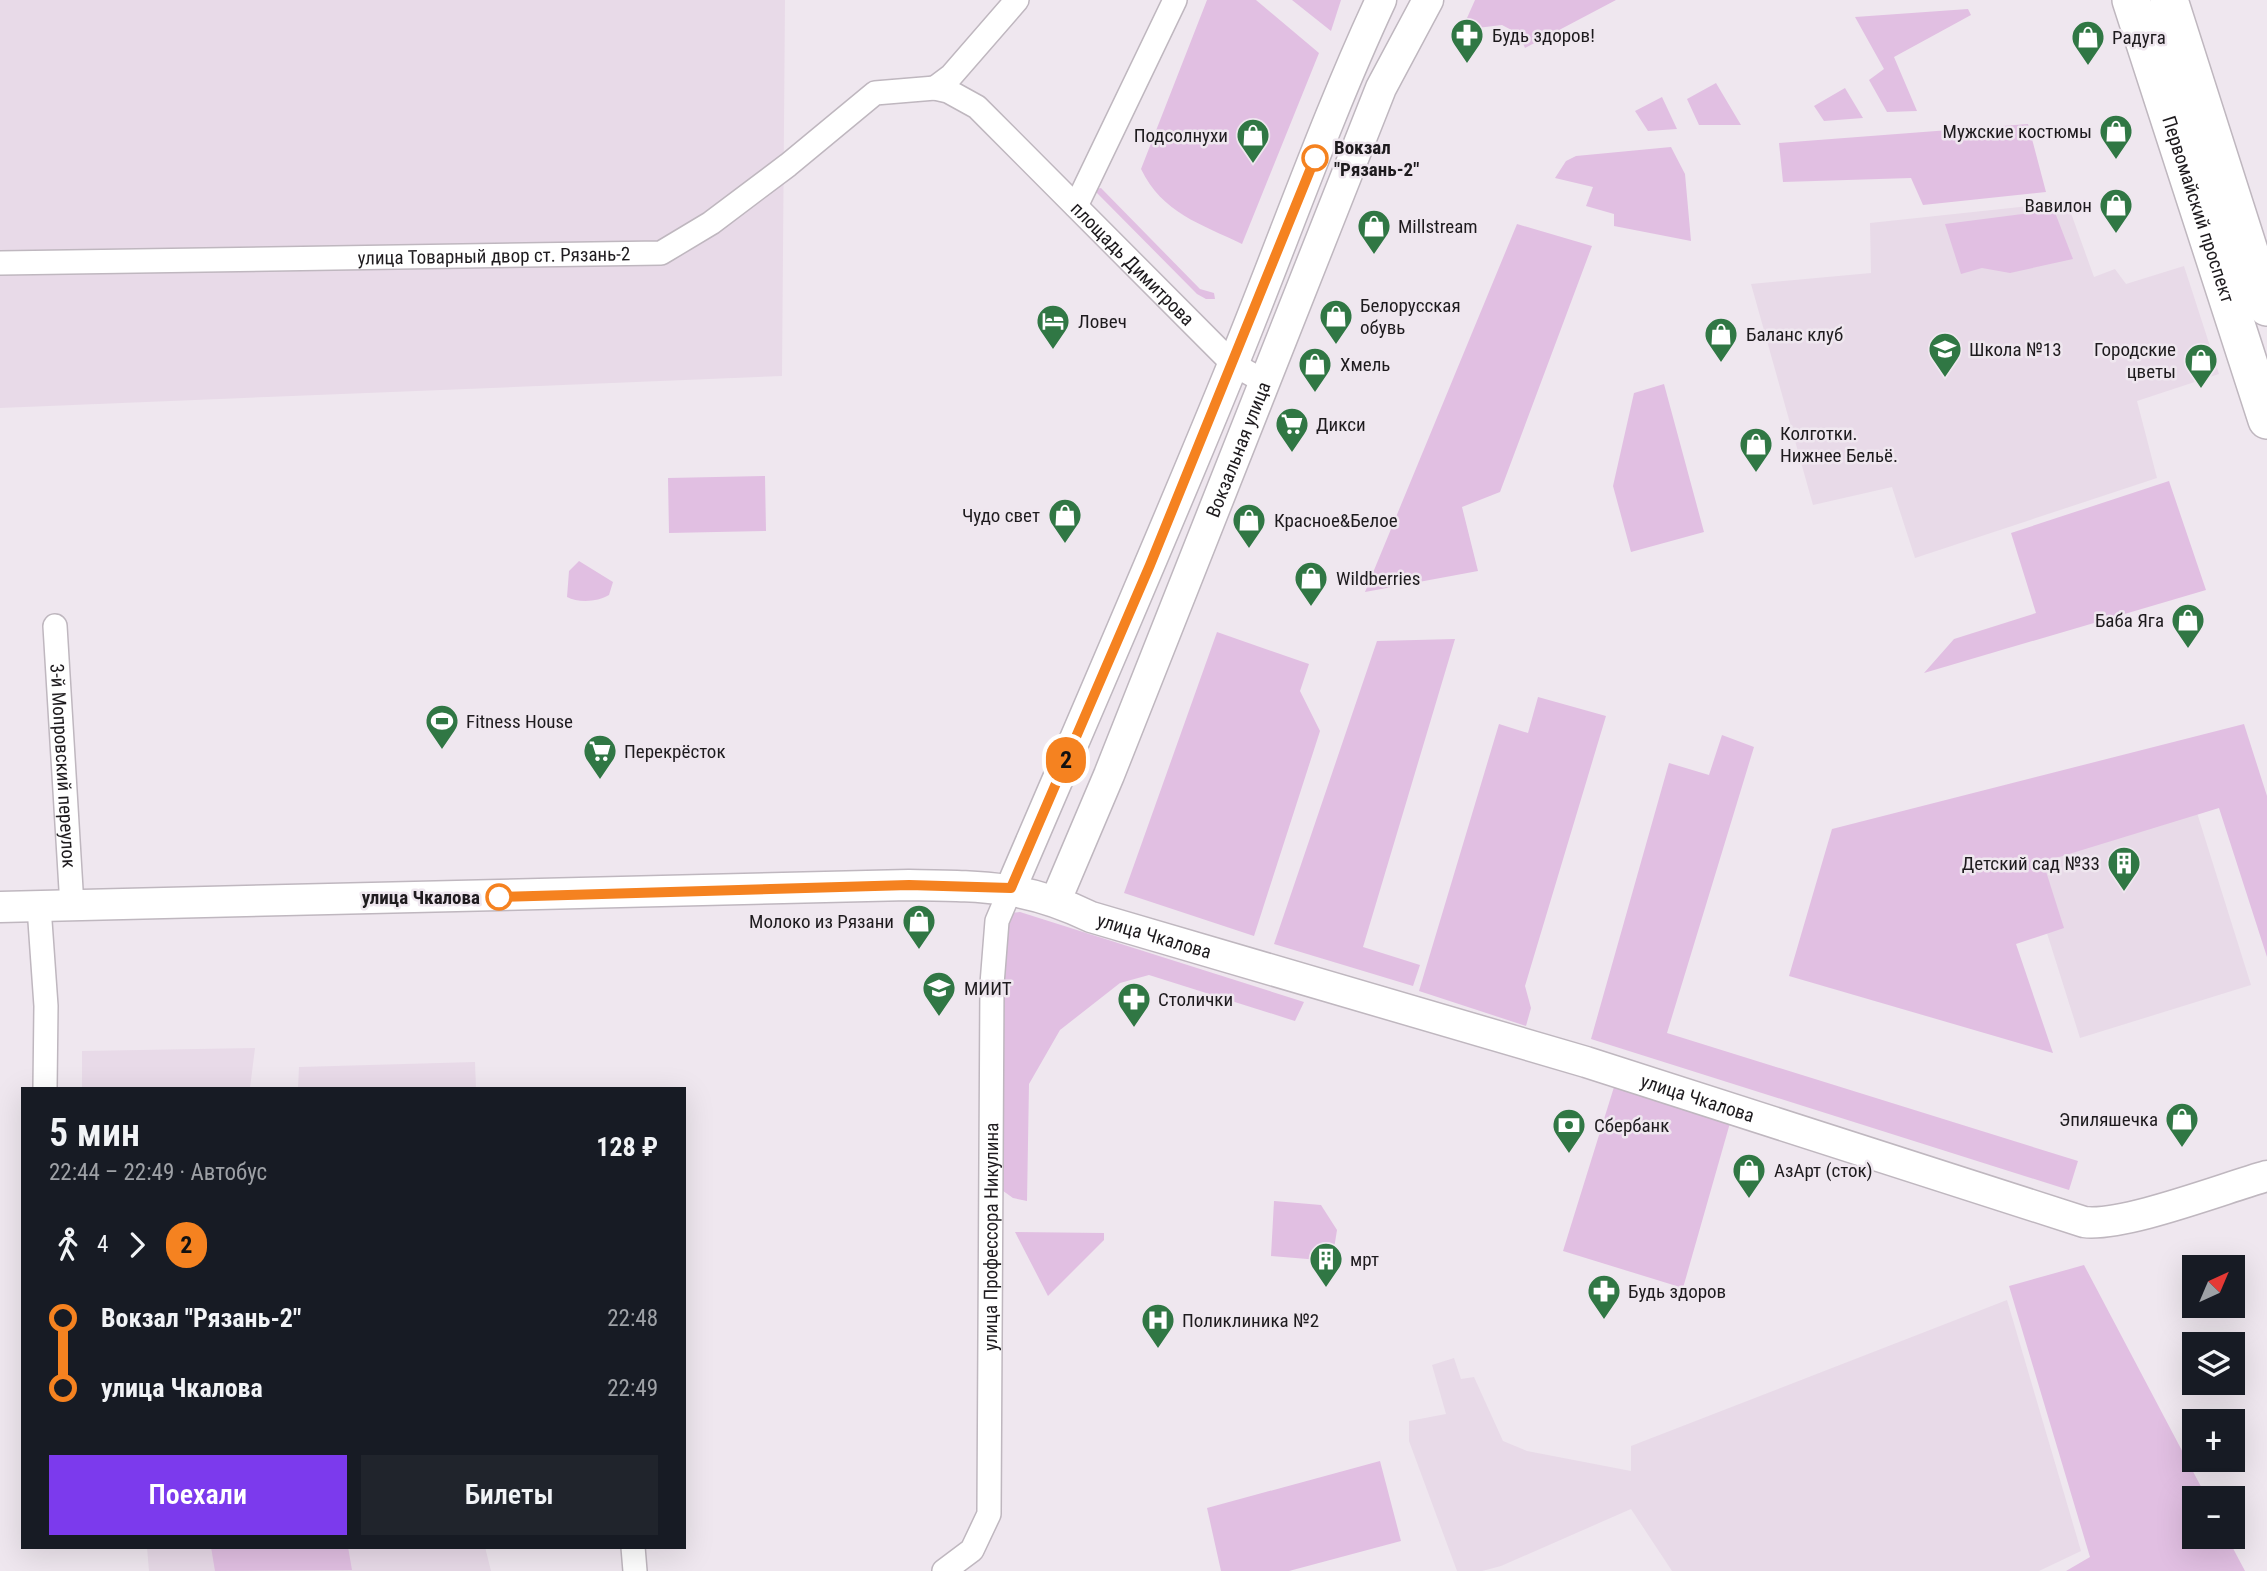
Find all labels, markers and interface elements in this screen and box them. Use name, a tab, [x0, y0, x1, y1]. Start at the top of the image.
pharmacy icon: Будь здоров!	[1448, 16, 1486, 65]
shop icon: Радуга	[2069, 18, 2107, 67]
place label: Будь здоров!	[1492, 24, 1595, 47]
place label: Радуга	[2112, 26, 2166, 49]
shop icon: Мужские костюмы	[2097, 112, 2135, 161]
street label: Первомайский проспект	[2157, 113, 2239, 306]
shop icon: Подсолнухи	[1234, 116, 1272, 165]
place label: Мужские костюмы	[1943, 120, 2092, 143]
place label: Подсолнухи	[1134, 124, 1228, 147]
place label: Вокзал "Рязань-2"	[1334, 136, 1419, 181]
marker: Вокзал "Рязань-2"	[1302, 145, 1328, 171]
shop icon: Вавилон	[2097, 186, 2135, 235]
place label: Вавилон	[2024, 194, 2092, 217]
street label: площадь Димитрова	[1066, 197, 1199, 331]
shop icon: Millstream	[1355, 207, 1393, 256]
place label: Millstream	[1398, 215, 1478, 238]
street label: улица Товарный двор ст. Рязань-2	[357, 242, 631, 270]
place label: Белорусская обувь	[1360, 294, 1461, 339]
shop icon: Белорусская обувь	[1317, 297, 1355, 346]
hotel icon: Ловеч	[1034, 302, 1072, 351]
place label: Ловеч	[1078, 310, 1127, 333]
shop icon: Баланс клуб	[1702, 315, 1740, 364]
place label: Баланс клуб	[1746, 323, 1843, 346]
school or university icon: Школа №13	[1926, 330, 1964, 379]
place label: Школа №13	[1969, 338, 2062, 361]
place label: Городские цветы	[2094, 338, 2176, 383]
shop icon: Городские цветы	[2182, 341, 2220, 390]
shop icon: Хмель	[1296, 345, 1334, 394]
place label: Хмель	[1340, 353, 1390, 376]
street label: Вокзальная улица	[1201, 378, 1276, 521]
supermarket icon: Дикси	[1273, 405, 1311, 454]
place label: Дикси	[1316, 413, 1366, 436]
place label: Колготки. Нижнее Бельё.	[1780, 422, 1898, 467]
shop icon: Колготки. Нижнее Бельё.	[1737, 425, 1775, 474]
shop icon: Чудо свет	[1046, 496, 1084, 545]
shop icon: Красное&Белое	[1230, 501, 1268, 550]
place label: Чудо свет	[962, 504, 1040, 527]
place label: Красное&Белое	[1274, 509, 1398, 532]
shop icon: Wildberries	[1292, 559, 1330, 608]
place label: Wildberries	[1336, 567, 1420, 590]
shop icon: Баба Яга	[2169, 601, 2207, 650]
place label: Баба Яга	[2095, 609, 2164, 632]
street label: 3-й Мопровский переулок	[45, 663, 81, 869]
sports icon: Fitness House	[423, 702, 461, 751]
place label: Fitness House	[466, 710, 573, 733]
supermarket icon: Перекрёсток	[581, 732, 619, 781]
line badge: 2	[1043, 737, 1089, 783]
place label: Перекрёсток	[624, 740, 726, 763]
text: 2	[1060, 746, 1072, 774]
building icon: Детский сад №33	[2105, 844, 2143, 893]
place label: Детский сад №33	[1962, 852, 2100, 875]
marker: улица Чкалова	[486, 884, 512, 910]
place label: улица Чкалова	[362, 886, 480, 909]
shop icon: Молоко из Рязани	[900, 902, 938, 951]
street label: улица Чкалова	[1094, 908, 1214, 964]
place label: Молоко из Рязани	[749, 910, 894, 933]
school or university icon: МИИТ	[920, 969, 958, 1018]
place label: МИИТ	[964, 977, 1012, 1000]
pharmacy icon: Столички	[1115, 980, 1153, 1029]
place label: Столички	[1158, 988, 1233, 1011]
street label: улица Чкалова	[1638, 1069, 1757, 1127]
shop icon: Эпиляшечка	[2163, 1100, 2201, 1149]
bank icon: Сбербанк	[1550, 1106, 1588, 1155]
place label: Эпиляшечка	[2059, 1108, 2158, 1131]
text: 5 мин	[49, 1111, 140, 1155]
place label: Сбербанк	[1594, 1114, 1669, 1137]
street label: улица Профессора Никулина	[979, 1123, 1003, 1351]
text: 128 ₽	[596, 1132, 658, 1162]
shop icon: АзАрт (сток)	[1730, 1151, 1768, 1200]
text: 22:44 – 22:49 · Автобус	[49, 1159, 267, 1186]
place label: АзАрт (сток)	[1774, 1159, 1873, 1182]
icon: walk	[49, 1226, 87, 1264]
icon: forward	[118, 1226, 156, 1264]
text: 4	[97, 1231, 108, 1258]
text: 2	[180, 1231, 193, 1259]
building icon: мрт	[1307, 1240, 1345, 1289]
place label: мрт	[1350, 1248, 1379, 1271]
north arrow	[2182, 1255, 2245, 1318]
map controls	[2182, 1255, 2245, 1549]
pharmacy icon: Будь здоров	[1585, 1272, 1623, 1321]
place label: Будь здоров	[1628, 1280, 1726, 1303]
hospital icon: Поликлиника №2	[1139, 1301, 1177, 1350]
text: Вокзал "Рязань-2"	[101, 1303, 301, 1333]
text: 22:48	[607, 1305, 658, 1332]
place label: Поликлиника №2	[1182, 1309, 1319, 1332]
button: layers	[2182, 1332, 2245, 1395]
text: улица Чкалова	[101, 1373, 263, 1403]
text: 22:49	[607, 1375, 658, 1402]
button: +	[2182, 1409, 2245, 1472]
button: Поехали	[49, 1455, 347, 1535]
button: Билеты	[361, 1455, 658, 1535]
button: −	[2182, 1486, 2245, 1549]

